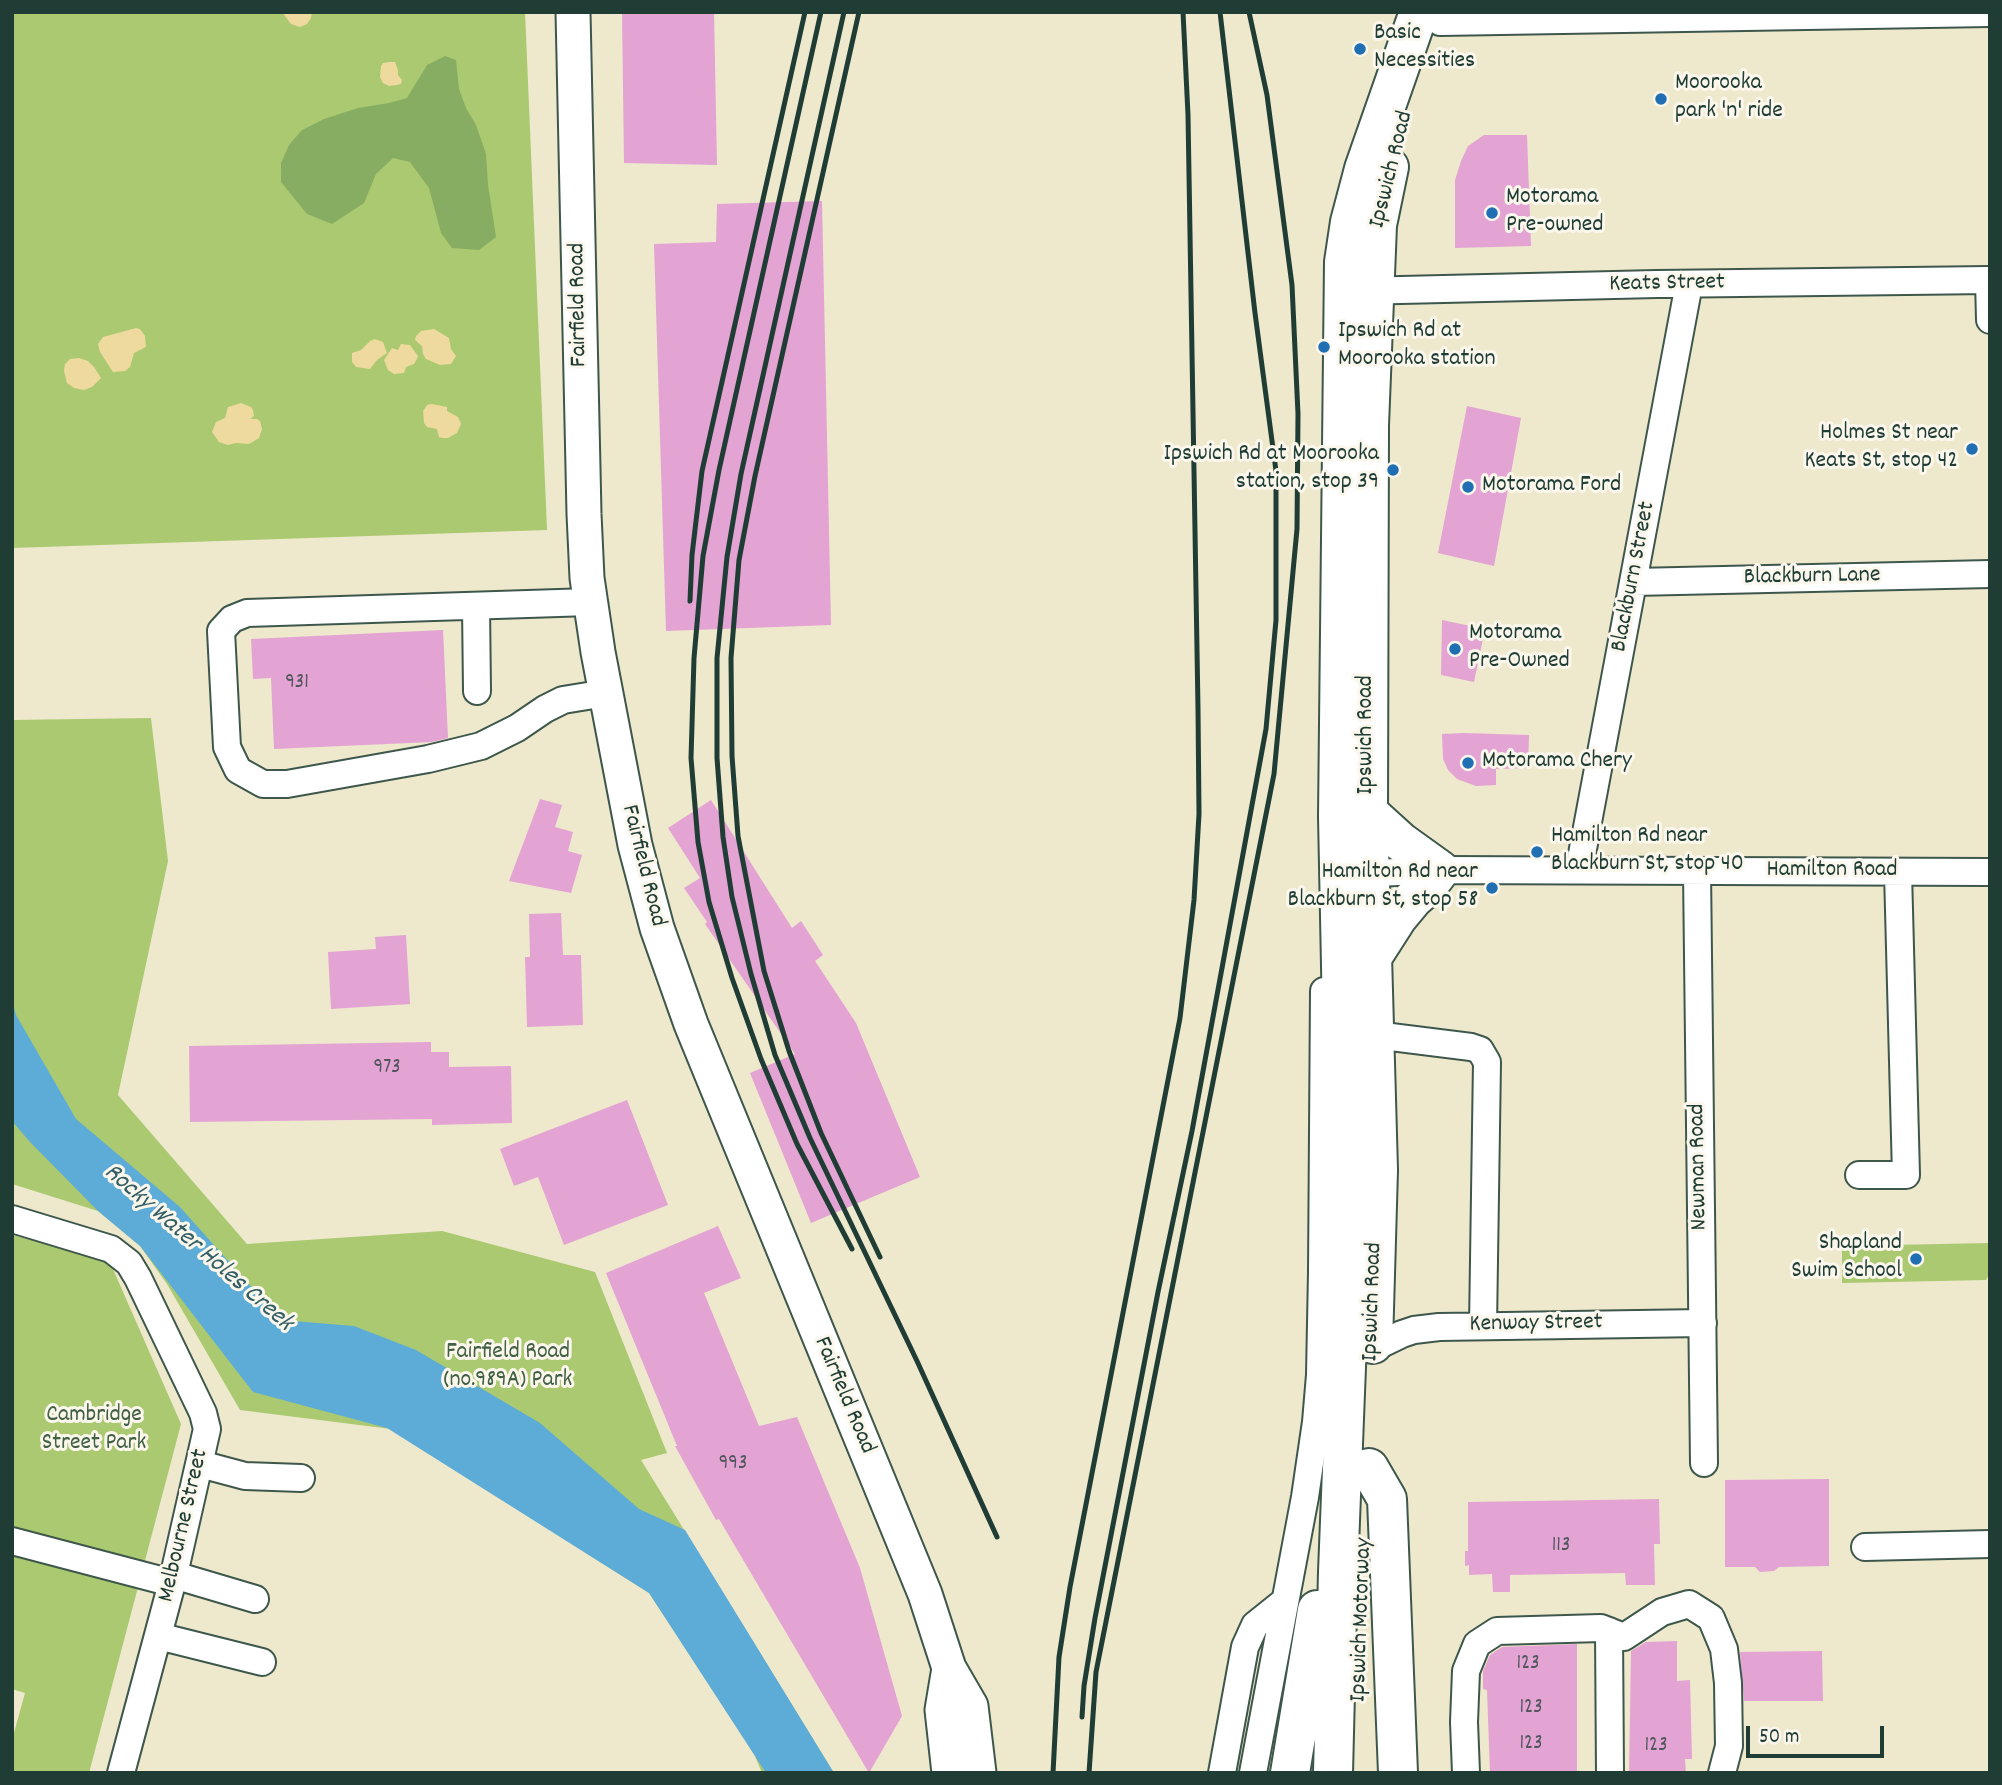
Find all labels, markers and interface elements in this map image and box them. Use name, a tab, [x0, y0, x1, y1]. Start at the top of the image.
place label: Basic Necessities	[1374, 21, 1475, 77]
marker: Basic Necessities	[1352, 41, 1368, 57]
place label: Moorooka park 'n' ride	[1675, 71, 1783, 127]
marker: Moorooka park 'n' ride	[1653, 91, 1669, 107]
street label: Ipswich Road	[1365, 109, 1421, 231]
place label: Motorama Pre-owned	[1506, 185, 1604, 241]
marker: Motorama Pre-owned	[1484, 205, 1500, 221]
street label: Fairfield Road	[565, 243, 595, 367]
street label: Keats Street	[1609, 270, 1725, 300]
place label: Ipswich Rd at Moorooka station	[1338, 319, 1496, 375]
marker: Ipswich Rd at Moorooka station	[1316, 339, 1332, 355]
place label: Holmes St near Keats St, stop 42	[1804, 421, 1958, 477]
marker: Holmes St near Keats St, stop 42	[1964, 441, 1980, 457]
place label: Ipswich Rd at Moorooka station, stop 39	[1164, 442, 1379, 498]
marker: Ipswich Rd at Moorooka station, stop 39	[1385, 462, 1401, 478]
place label: Motorama Ford	[1482, 473, 1621, 501]
marker: Motorama Ford	[1460, 479, 1476, 495]
street label: Blackburn Street	[1606, 499, 1664, 655]
street label: Blackburn Lane	[1743, 562, 1881, 594]
place label: Motorama Pre-Owned	[1469, 621, 1570, 677]
marker: Motorama Pre-Owned	[1447, 641, 1463, 657]
house number: 931	[285, 671, 309, 697]
street label: Ipswich Road	[1354, 675, 1382, 795]
place label: Motorama Chery	[1482, 749, 1632, 777]
marker: Motorama Chery	[1460, 755, 1476, 771]
street label: Fairfield Road	[613, 802, 671, 930]
place label: Hamilton Rd near Blackburn St, stop 40	[1551, 824, 1744, 880]
marker: Hamilton Rd near Blackburn St, stop 40	[1529, 844, 1545, 860]
street label: Hamilton Road	[1766, 858, 1898, 886]
place label: Hamilton Rd near Blackburn St, stop 58	[1288, 860, 1478, 916]
marker: Hamilton Rd near Blackburn St, stop 58	[1484, 880, 1500, 896]
house number: 973	[374, 1056, 400, 1082]
street label: Newman Road	[1684, 1103, 1716, 1231]
water label: Rocky Water Holes Creek	[96, 1158, 298, 1340]
place label: Shapland Swim School	[1791, 1231, 1902, 1287]
street label: Ipswich Road	[1358, 1242, 1390, 1362]
marker: Shapland Swim School	[1908, 1251, 1924, 1267]
street label: Kenway Street	[1469, 1309, 1603, 1341]
street label: Fairfield Road	[805, 1333, 881, 1459]
park label: Fairfield Road (no.989A) Park	[444, 1340, 572, 1396]
park label: Cambridge Street Park	[42, 1403, 146, 1459]
street label: Melbourne Street	[153, 1447, 217, 1605]
house number: 993	[719, 1452, 747, 1478]
house number: 113	[1552, 1534, 1570, 1560]
street label: Ipswich Motorway	[1346, 1537, 1380, 1703]
house number: 123	[1516, 1652, 1540, 1678]
house number: 123	[1519, 1696, 1543, 1722]
scale bar	[1750, 1712, 1888, 1756]
text: 50 m	[1759, 1723, 1799, 1753]
house number: 123	[1519, 1732, 1543, 1758]
house number: 123	[1644, 1734, 1668, 1760]

